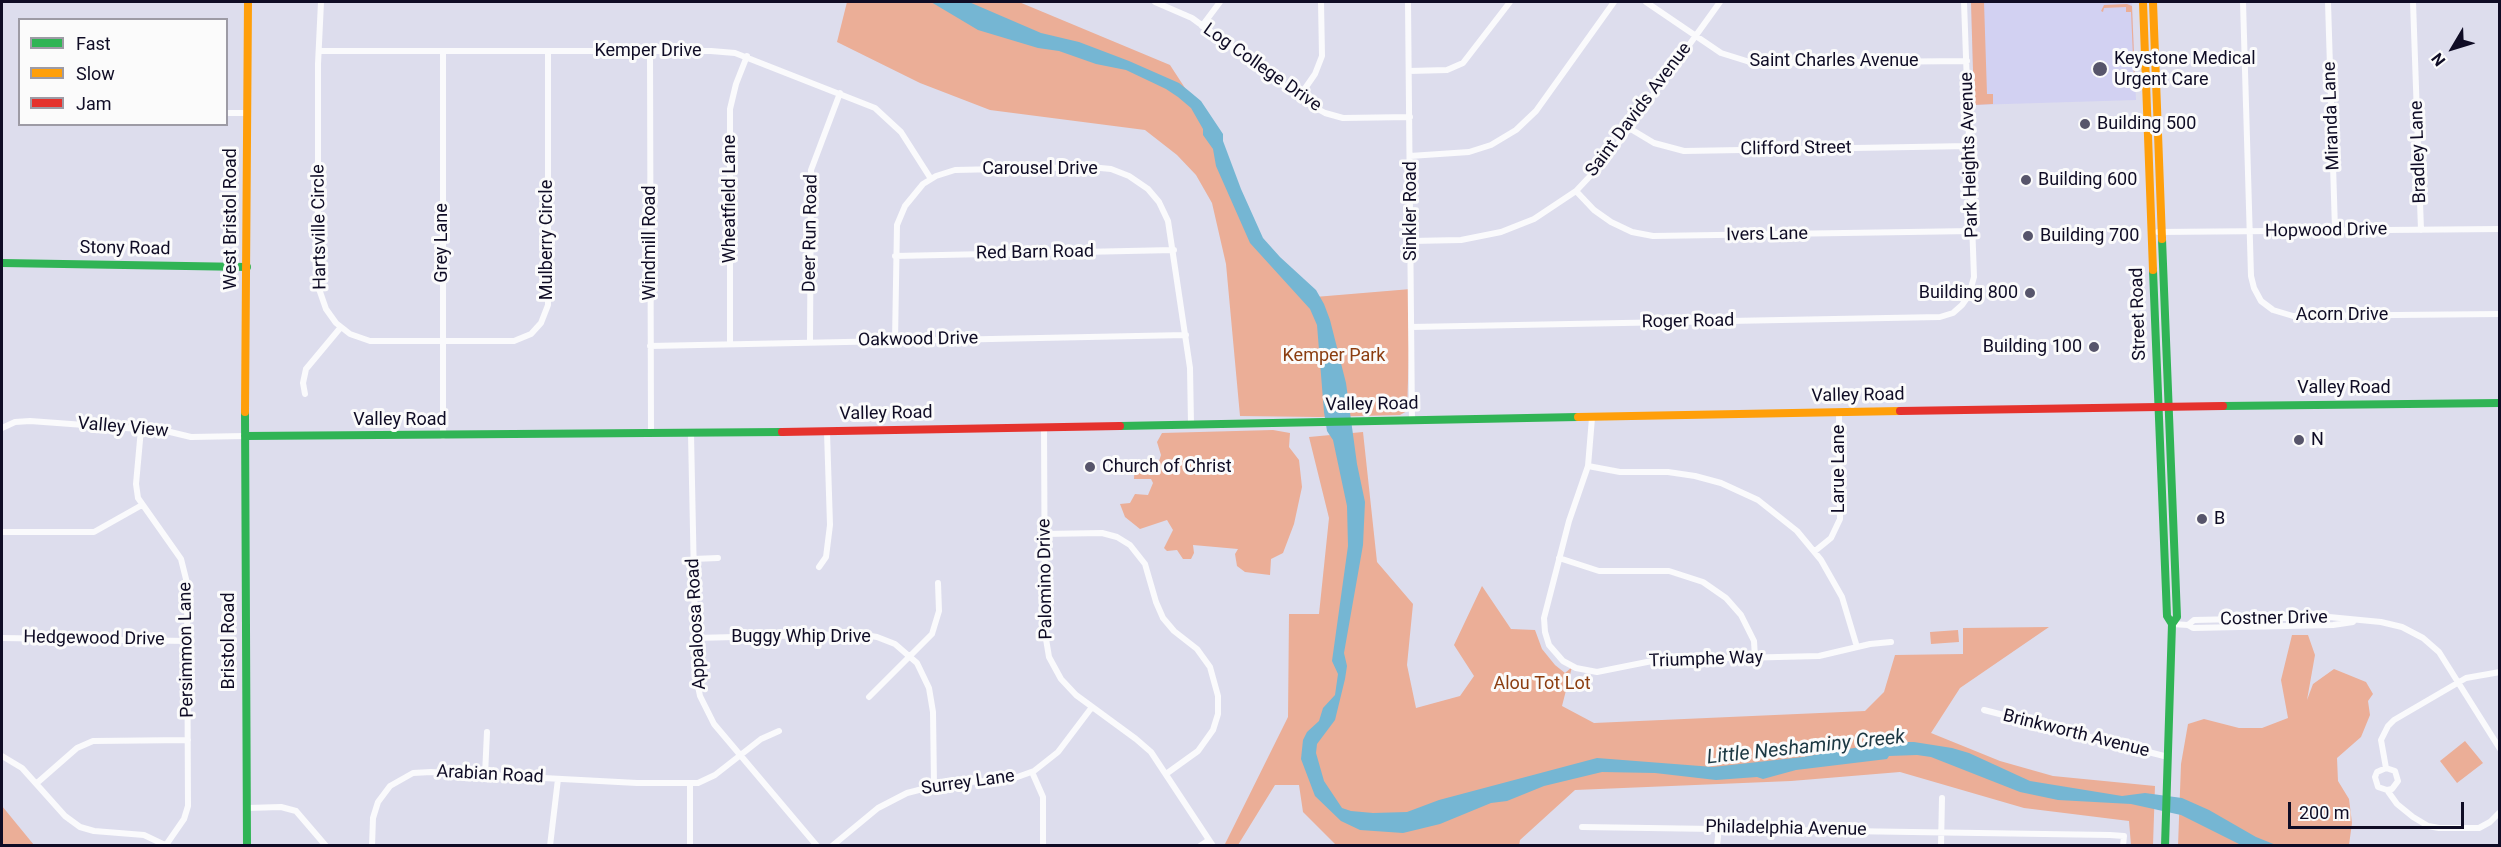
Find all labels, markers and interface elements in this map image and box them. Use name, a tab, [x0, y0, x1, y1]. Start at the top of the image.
legend	[18, 18, 228, 126]
north arrow	[2423, 18, 2483, 78]
street label: Log College Drive	[1199, 19, 1325, 117]
text: Fast	[76, 33, 111, 54]
street label: Saint Davids Avenue	[1581, 39, 1697, 181]
street label: Kemper Drive	[594, 40, 702, 62]
place label: Keystone Medical Urgent Care	[2114, 48, 2256, 90]
text: N	[2427, 49, 2449, 70]
street label: Saint Charles Avenue	[1749, 50, 1919, 72]
marker: Keystone Medical Urgent Care	[2091, 60, 2109, 78]
street label: Miranda Lane	[2319, 61, 2345, 171]
text: Slow	[76, 63, 115, 84]
street label: Park Heights Avenue	[1956, 72, 1984, 238]
text: Jam	[76, 93, 112, 114]
street label: Bradley Lane	[2406, 100, 2432, 204]
place label: Building 500	[2097, 113, 2196, 135]
marker: Building 500	[2078, 117, 2092, 131]
street label: Wheatfield Lane	[719, 135, 741, 263]
street label: Clifford Street	[1740, 137, 1852, 161]
street label: West Bristol Road	[220, 148, 242, 290]
street label: Carousel Drive	[982, 158, 1098, 180]
street label: Sinkler Road	[1400, 161, 1422, 261]
street label: Hartsville Circle	[308, 164, 332, 290]
place label: Building 600	[2038, 169, 2137, 191]
marker: Building 600	[2019, 173, 2033, 187]
street label: Deer Run Road	[799, 174, 823, 292]
street label: Mulberry Circle	[536, 180, 558, 300]
street label: Windmill Road	[639, 185, 661, 301]
street label: Grey Lane	[431, 203, 453, 283]
street label: Hopwood Drive	[2265, 219, 2387, 243]
street label: Ivers Lane	[1726, 223, 1808, 247]
place label: Building 700	[2040, 225, 2139, 247]
marker: Building 700	[2021, 229, 2035, 243]
street label: Stony Road	[79, 237, 171, 261]
street label: Red Barn Road	[976, 241, 1094, 265]
street label: Street Road	[2127, 267, 2151, 361]
place label: Building 800	[1919, 282, 2018, 304]
marker: Building 800	[2023, 286, 2037, 300]
street label: Acorn Drive	[2296, 304, 2388, 326]
street label: Roger Road	[1641, 310, 1735, 334]
street label: Oakwood Drive	[858, 328, 978, 352]
place label: Building 100	[1983, 336, 2082, 358]
marker: Building 100	[2087, 340, 2101, 354]
park label: Kemper Park	[1283, 345, 1385, 367]
street label: Valley Road	[2297, 377, 2391, 399]
street label: Valley Road	[1811, 384, 1905, 408]
street label: Valley Road	[1325, 393, 1419, 417]
street label: Valley Road	[839, 402, 933, 426]
street label: Valley Road	[353, 409, 447, 431]
street label: Valley View	[77, 413, 169, 443]
street label: Larue Lane	[1828, 425, 1850, 513]
place label: N	[2311, 429, 2324, 451]
marker: N	[2292, 433, 2306, 447]
place label: Church of Christ	[1102, 456, 1232, 478]
marker: Church of Christ	[1083, 460, 1097, 474]
place label: B	[2214, 508, 2225, 530]
marker: B	[2195, 512, 2209, 526]
street label: Palomino Drive	[1034, 518, 1058, 640]
street label: Appaloosa Road	[683, 558, 711, 690]
street label: Persimmon Lane	[175, 582, 199, 718]
street label: Bristol Road	[218, 592, 240, 690]
street label: Costner Drive	[2220, 607, 2328, 631]
street label: Buggy Whip Drive	[731, 626, 871, 648]
street label: Hedgewood Drive	[23, 627, 165, 651]
street label: Triumphe Way	[1649, 647, 1763, 673]
park label: Alou Tot Lot	[1493, 673, 1591, 695]
street label: Brinkworth Avenue	[2001, 705, 2151, 763]
water label: Little Neshaminy Creek	[1706, 726, 1906, 770]
street label: Arabian Road	[436, 761, 544, 789]
street label: Surrey Lane	[920, 766, 1016, 800]
scale bar	[2291, 790, 2466, 828]
text: 200 m	[2299, 802, 2350, 823]
street label: Philadelphia Avenue	[1705, 817, 1867, 841]

